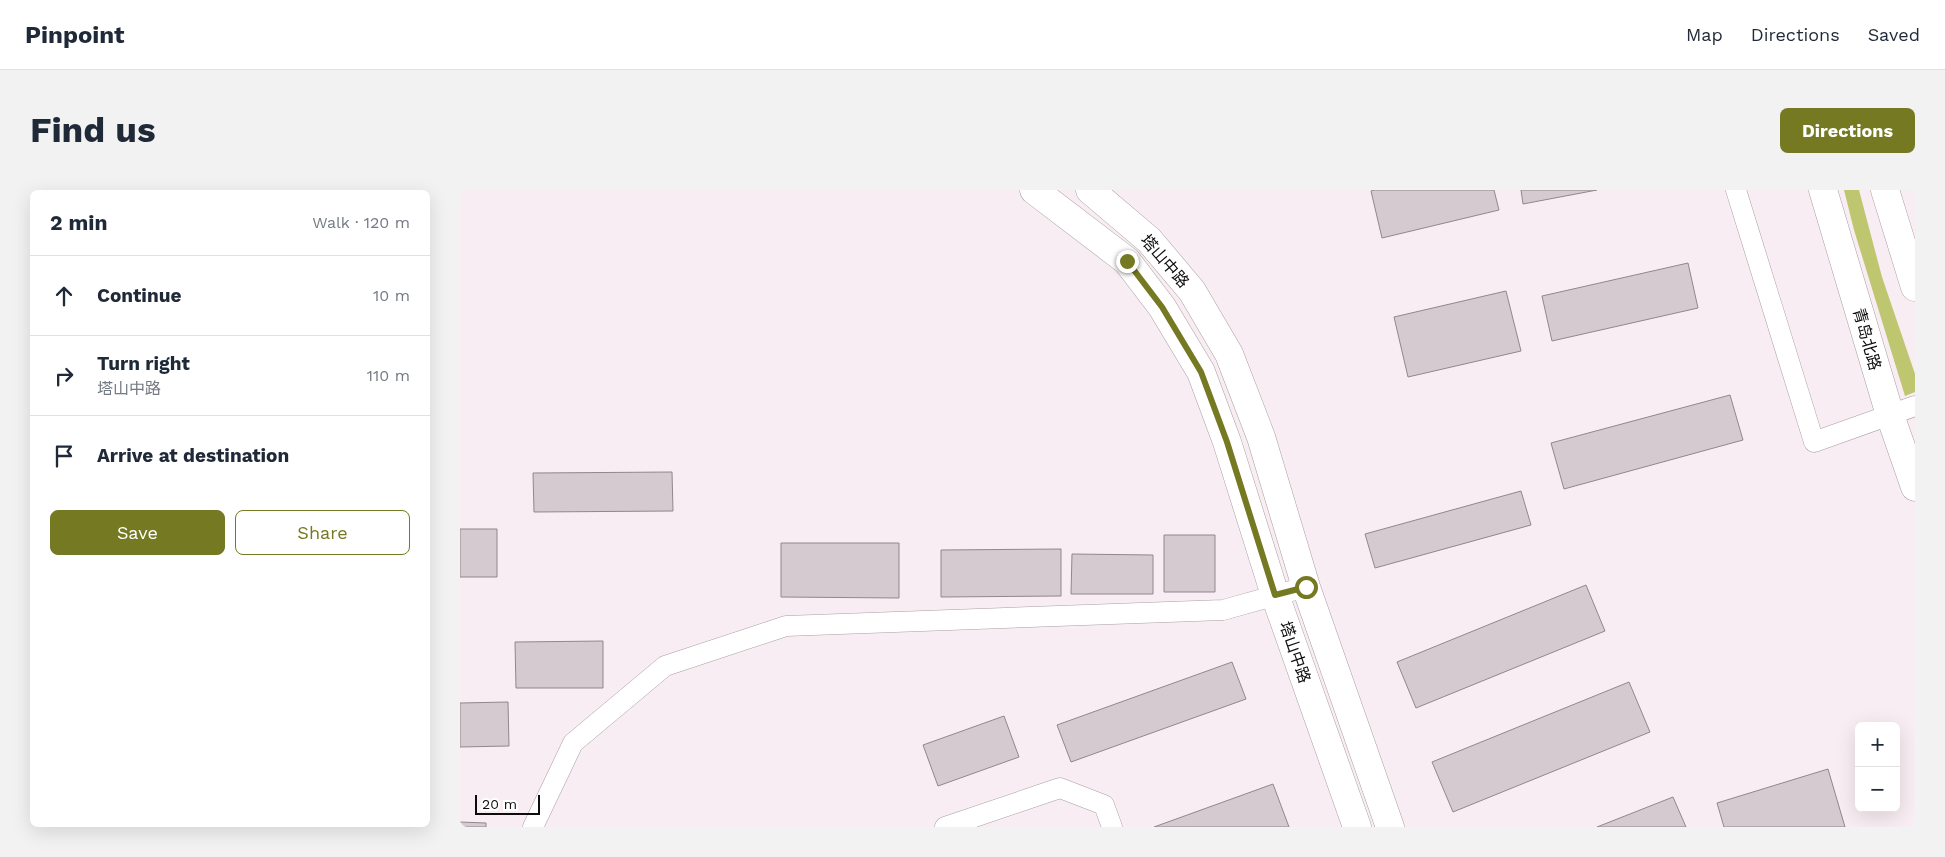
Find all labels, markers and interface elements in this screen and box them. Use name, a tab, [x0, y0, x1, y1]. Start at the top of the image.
text: Pinpoint	[25, 21, 125, 49]
text: Map	[1686, 24, 1723, 45]
text: Directions	[1751, 24, 1840, 45]
text: Saved	[1868, 24, 1920, 45]
button: Directions	[1780, 108, 1915, 153]
text: Find us	[30, 109, 156, 151]
text: 2 min	[50, 210, 107, 235]
text: Walk · 120 m	[312, 213, 410, 232]
street label: 塔山中路	[1137, 231, 1193, 291]
route end	[1116, 250, 1139, 273]
icon: ahead	[50, 282, 78, 310]
text: Continue	[97, 284, 181, 307]
text: 10 m	[373, 286, 410, 305]
street label: 青岛北路	[1849, 306, 1885, 372]
text: Turn right	[97, 352, 190, 375]
icon: right	[50, 362, 78, 390]
text: 110 m	[367, 366, 410, 385]
text: 塔山中路	[97, 379, 161, 398]
icon: arrive	[50, 442, 78, 470]
text: Arrive at destination	[97, 444, 289, 467]
button: Save	[50, 510, 225, 555]
button: Share	[235, 510, 410, 555]
route start	[1295, 576, 1318, 599]
street label: 塔山中路	[1276, 619, 1314, 685]
map controls	[1855, 722, 1900, 812]
button: +	[1855, 722, 1900, 767]
button: −	[1855, 767, 1900, 812]
scale bar	[475, 792, 540, 815]
text: 20 m	[482, 796, 517, 812]

